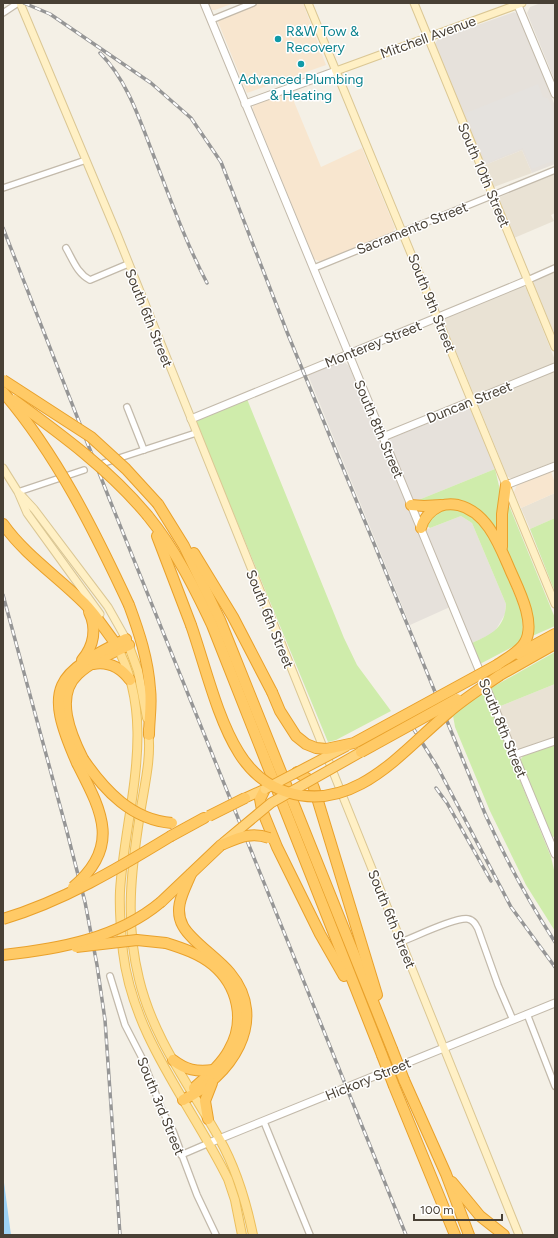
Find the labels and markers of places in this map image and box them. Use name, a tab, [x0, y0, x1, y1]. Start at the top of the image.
place label: R&W Tow & Recovery	[286, 23, 359, 56]
marker: R&W Tow & Recovery	[273, 34, 283, 44]
marker: Advanced Plumbing & Heating	[296, 59, 306, 69]
place label: Advanced Plumbing & Heating	[239, 71, 363, 104]

